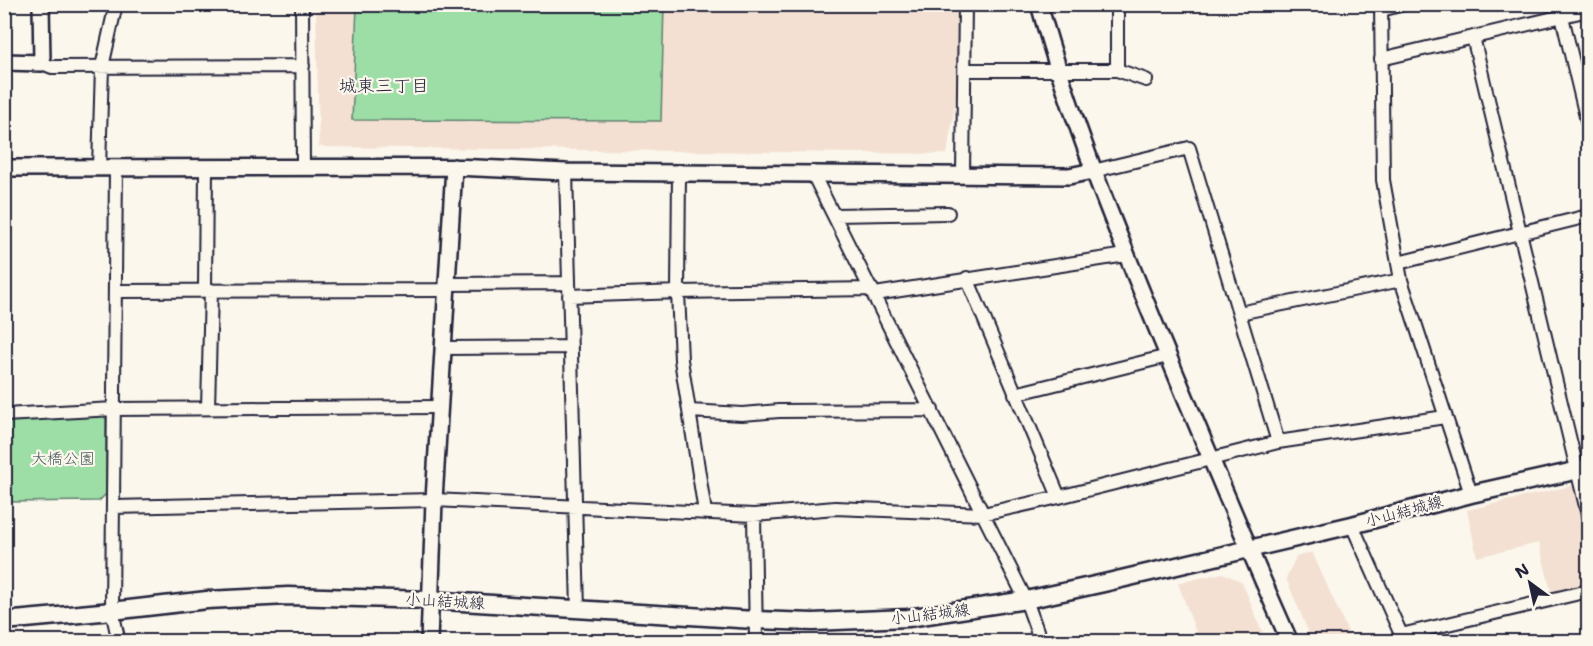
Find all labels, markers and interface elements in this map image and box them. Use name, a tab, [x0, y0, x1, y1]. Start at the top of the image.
district label: 城東三丁目	[339, 74, 429, 98]
park label: 大橋公園	[31, 448, 95, 469]
street label: 小山結城線	[1363, 491, 1445, 531]
north arrow	[1500, 553, 1560, 613]
text: N	[1511, 559, 1533, 583]
street label: 小山結城線	[404, 588, 486, 614]
street label: 小山結城線	[889, 599, 971, 629]

